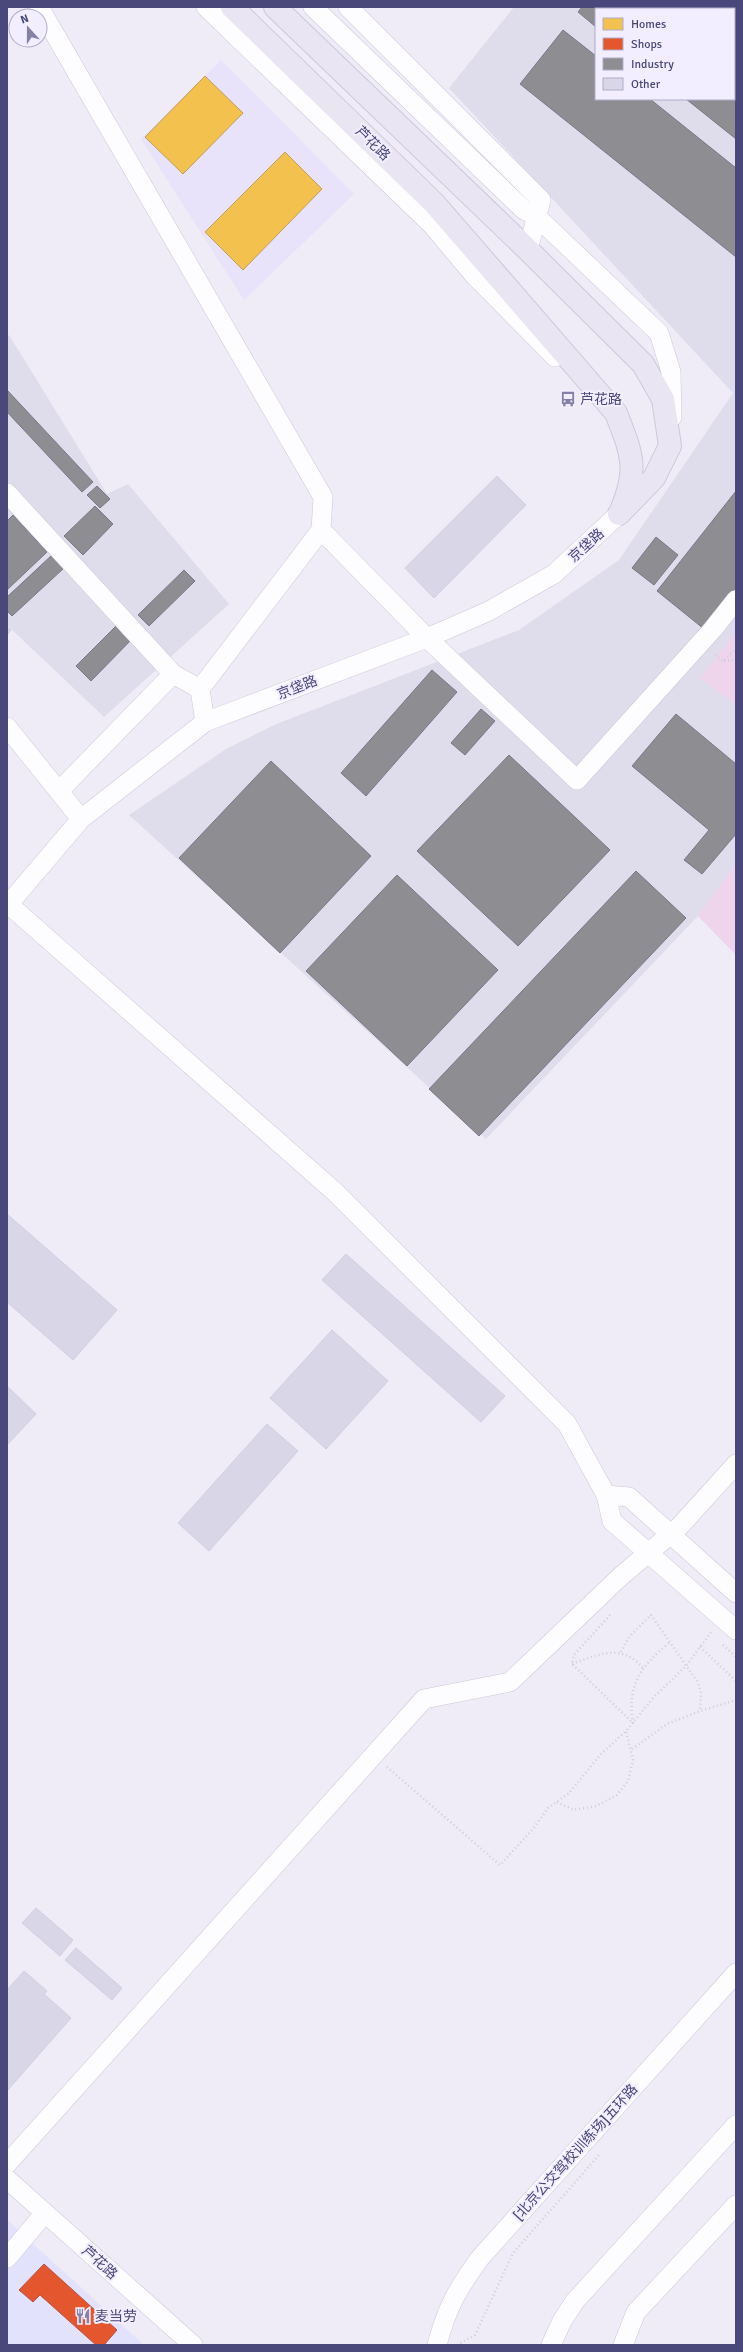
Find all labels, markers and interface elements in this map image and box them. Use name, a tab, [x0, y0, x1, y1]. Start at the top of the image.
north arrow	[8, 8, 48, 48]
legend	[595, 8, 735, 100]
text: N	[19, 12, 30, 27]
text: Homes	[631, 17, 666, 32]
text: Shops	[631, 37, 662, 52]
text: Industry	[631, 57, 674, 72]
text: Other	[631, 77, 661, 92]
street label: 芦花路	[352, 123, 394, 164]
bus stop icon: 芦花路	[559, 390, 577, 408]
place label: 芦花路	[580, 391, 622, 408]
street label: 京垡路	[565, 525, 608, 566]
street label: 京垡路	[275, 672, 320, 703]
street label: [北京公交驾校训练场]五环路	[510, 2081, 641, 2224]
street label: 芦花路	[78, 2242, 121, 2283]
restaurant icon: 麦当劳	[74, 2307, 92, 2325]
place label: 麦当劳	[95, 2308, 137, 2325]

